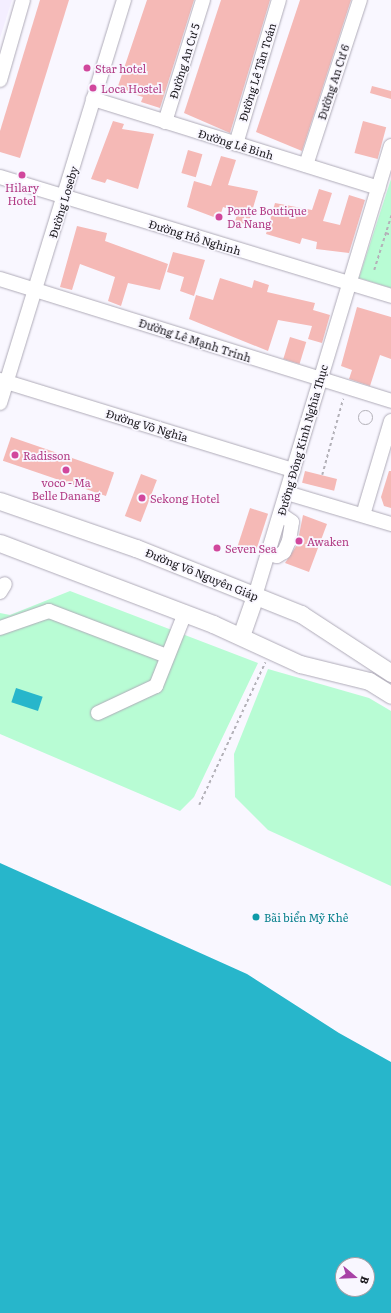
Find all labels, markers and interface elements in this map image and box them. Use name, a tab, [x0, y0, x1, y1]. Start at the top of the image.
street label: Đường Lê Tân Toán	[236, 21, 278, 123]
street label: Đường An Cư 5	[166, 22, 202, 100]
street label: Đường An Cư 6	[315, 43, 351, 121]
place label: Star hotel	[95, 61, 146, 75]
marker: Star hotel	[82, 63, 92, 73]
place label: Loca Hostel	[101, 81, 162, 95]
marker: Loca Hostel	[88, 83, 98, 93]
street label: Đường Lê Binh	[197, 126, 275, 162]
street label: Đường Loseby	[46, 164, 80, 240]
marker: Hilary Hotel	[17, 170, 27, 180]
place label: Hilary Hotel	[5, 181, 39, 207]
place label: Ponte Boutique Da Nang	[227, 204, 307, 230]
marker: Ponte Boutique Da Nang	[214, 212, 224, 222]
street label: Đường Hồ Nghinh	[147, 217, 243, 257]
street label: Đường Lê Mạnh Trinh	[137, 316, 253, 364]
street label: Đường Đông Kinh Nghĩa Thục	[274, 363, 330, 517]
street label: Đường Võ Nghĩa	[104, 406, 190, 444]
place label: Radisson	[23, 448, 71, 462]
marker: Radisson	[10, 450, 20, 460]
marker: voco - Ma Belle Danang	[61, 465, 71, 475]
place label: voco - Ma Belle Danang	[32, 476, 100, 502]
place label: Sekong Hotel	[150, 491, 220, 505]
marker: Sekong Hotel	[137, 493, 147, 503]
place label: Awaken	[307, 534, 349, 548]
marker: Awaken	[294, 536, 304, 546]
place label: Seven Sea	[225, 541, 277, 555]
marker: Seven Sea	[212, 543, 222, 553]
street label: Đường Võ Nguyên Giáp	[144, 545, 260, 603]
place label: Bãi biển Mỹ Khê	[264, 910, 348, 924]
marker: Bãi biển Mỹ Khê	[251, 912, 261, 922]
north arrow	[335, 1257, 375, 1297]
text: B	[357, 1274, 374, 1287]

